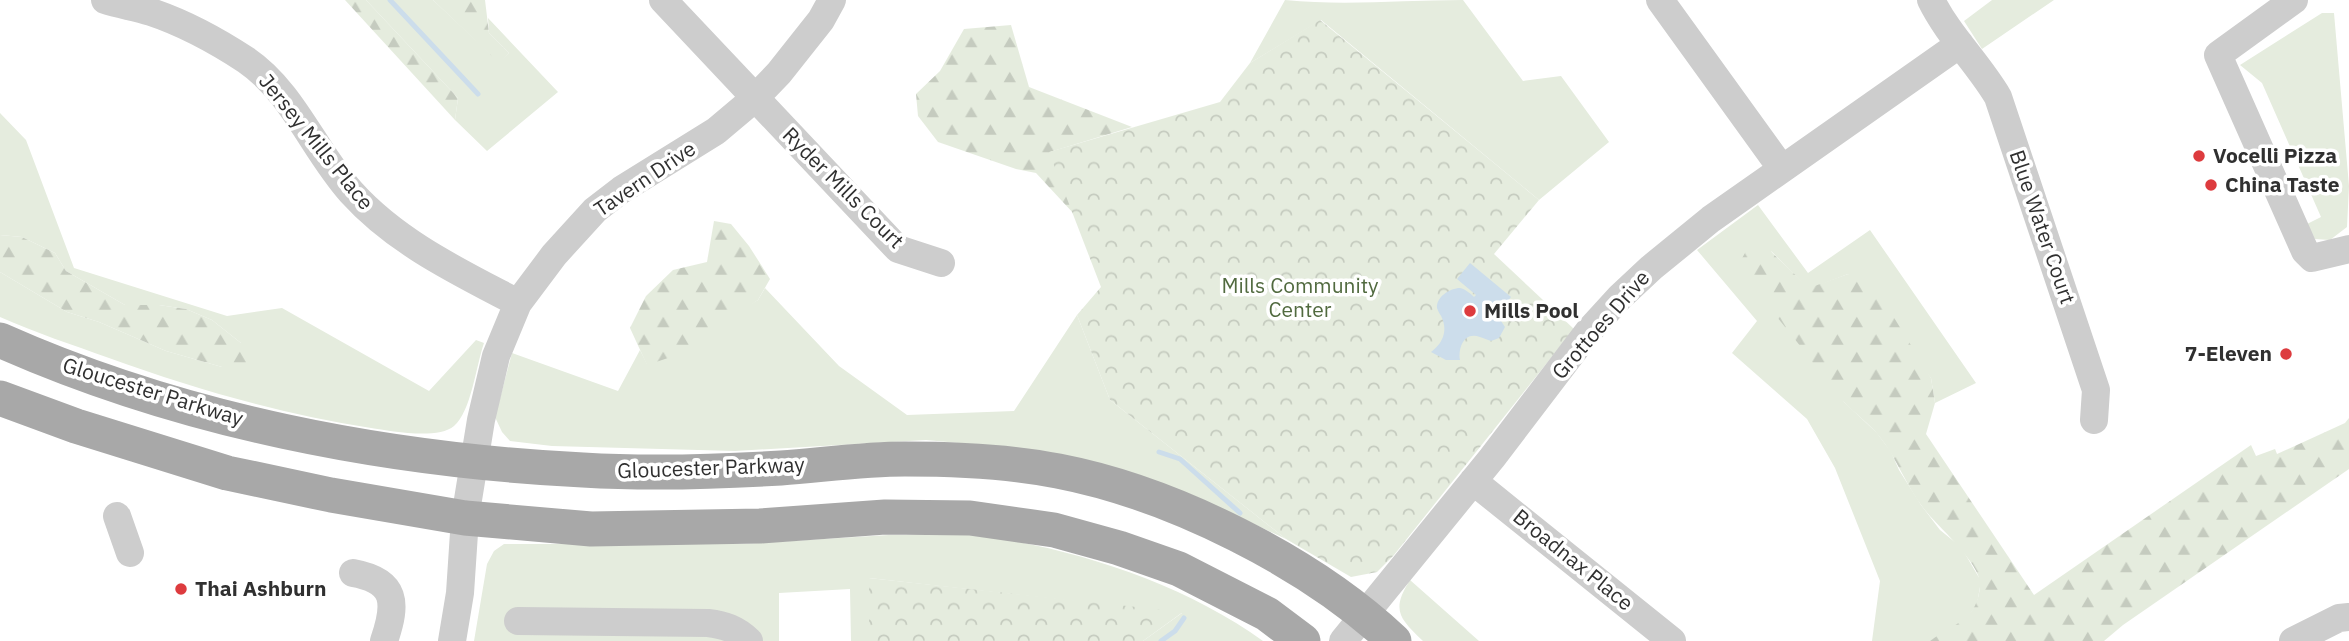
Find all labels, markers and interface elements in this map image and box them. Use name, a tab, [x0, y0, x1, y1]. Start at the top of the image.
street label: Jersey Mills Place	[253, 67, 380, 215]
street label: Ryder Mills Court	[777, 121, 910, 254]
street label: Tavern Drive	[588, 134, 701, 222]
place label: Vocelli Pizza	[2213, 141, 2337, 169]
street label: Blue Water Court	[2004, 146, 2082, 307]
marker: Vocelli Pizza	[2191, 148, 2207, 164]
place label: China Taste	[2225, 170, 2340, 198]
marker: China Taste	[2203, 177, 2219, 193]
street label: Grottoes Drive	[1545, 264, 1655, 385]
park label: Mills Community Center	[1221, 271, 1379, 323]
place label: Mills Pool	[1484, 296, 1579, 324]
marker: Mills Pool	[1462, 303, 1478, 319]
place label: 7-Eleven	[2185, 339, 2272, 367]
marker: 7-Eleven	[2278, 346, 2294, 362]
street label: Gloucester Parkway	[60, 350, 248, 432]
street label: Gloucester Parkway	[617, 450, 806, 484]
street label: Broadnax Place	[1508, 502, 1639, 616]
place label: Thai Ashburn	[195, 574, 326, 602]
marker: Thai Ashburn	[173, 581, 189, 597]

